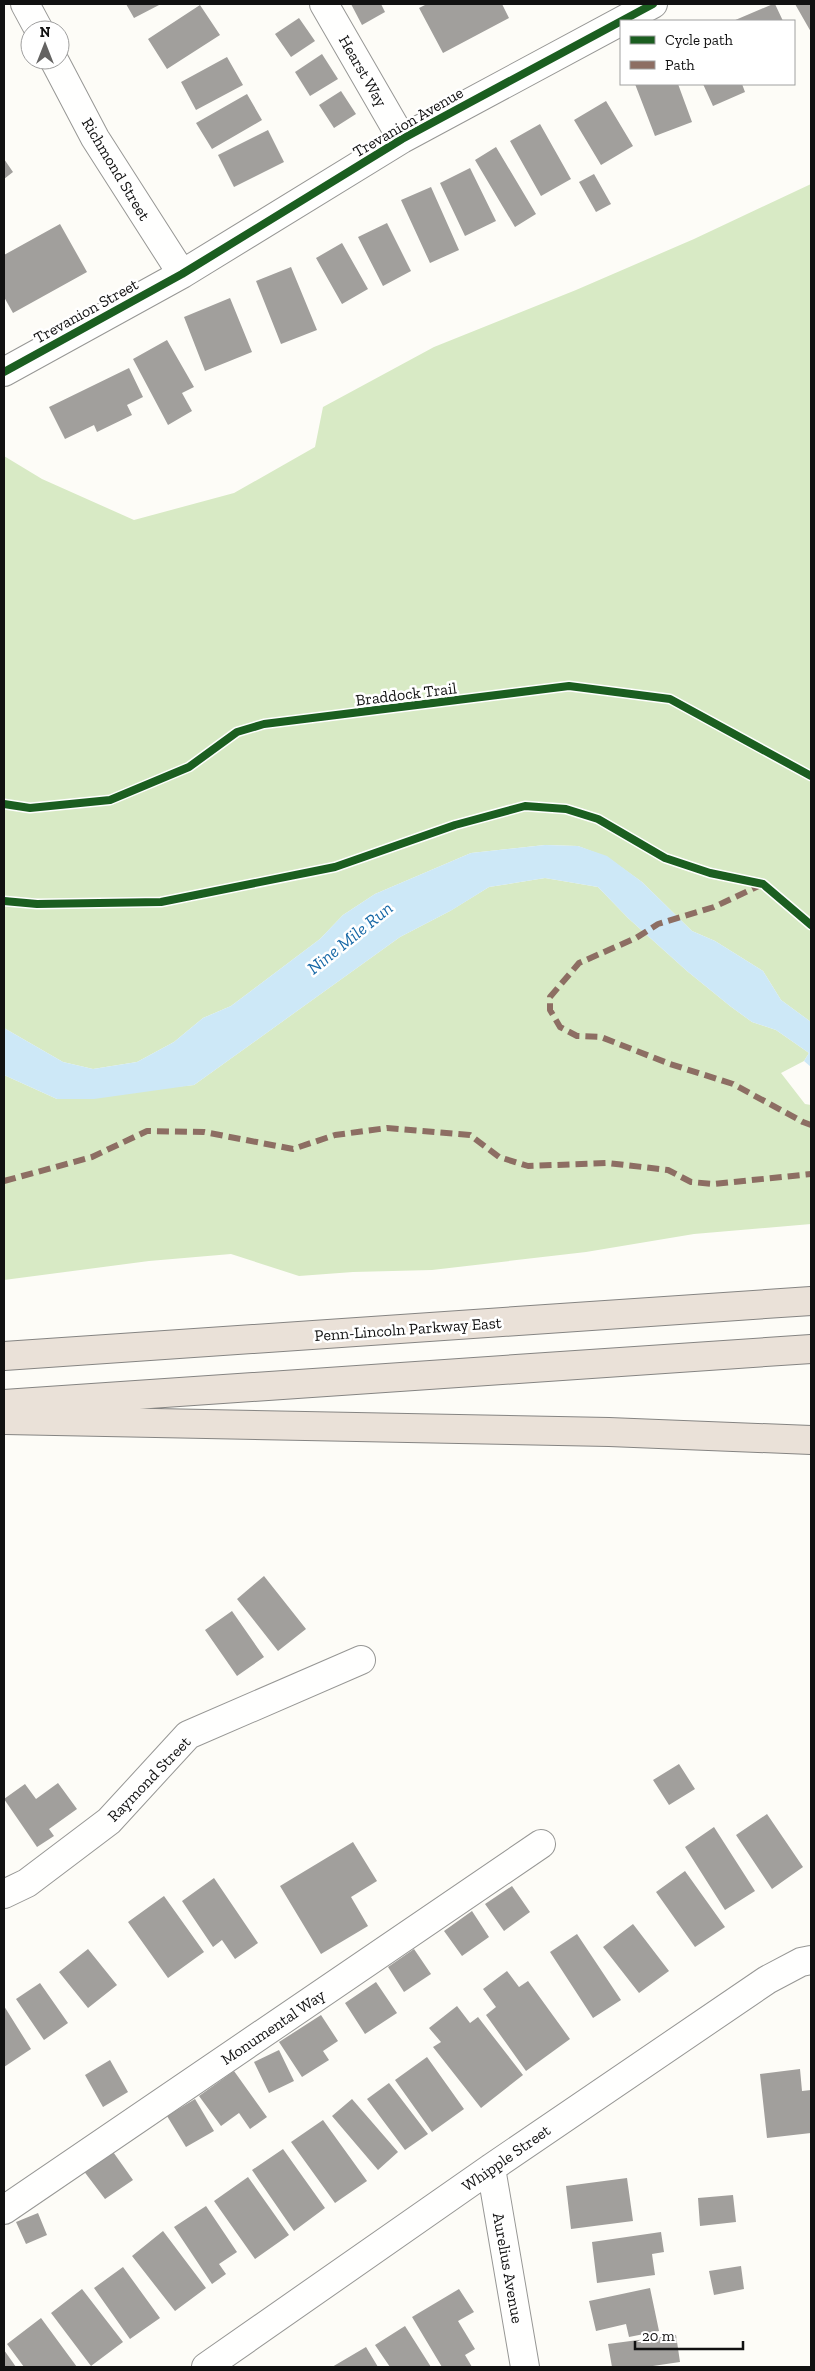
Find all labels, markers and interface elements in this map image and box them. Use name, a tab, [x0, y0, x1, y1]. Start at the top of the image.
north arrow	[20, 20, 70, 70]
legend	[620, 20, 795, 85]
text: N	[40, 24, 51, 41]
text: Cycle path	[665, 31, 734, 49]
street label: Hearst Way	[335, 32, 392, 111]
text: Path	[665, 56, 695, 74]
street label: Trevanion Avenue	[349, 83, 467, 161]
street label: Richmond Street	[78, 114, 154, 224]
street label: Trevanion Street	[31, 274, 142, 348]
street label: Braddock Trail	[354, 678, 458, 710]
water label: Nine Mile Run	[303, 897, 397, 979]
street label: Penn-Lincoln Parkway East	[314, 1313, 502, 1345]
street label: Raymond Street	[104, 1732, 195, 1826]
street label: Monumental Way	[217, 1985, 329, 2069]
street label: Whipple Street	[458, 2120, 554, 2195]
street label: Aurelius Avenue	[489, 2211, 527, 2325]
scale bar	[635, 2318, 742, 2350]
text: 20 m	[642, 2327, 675, 2345]

